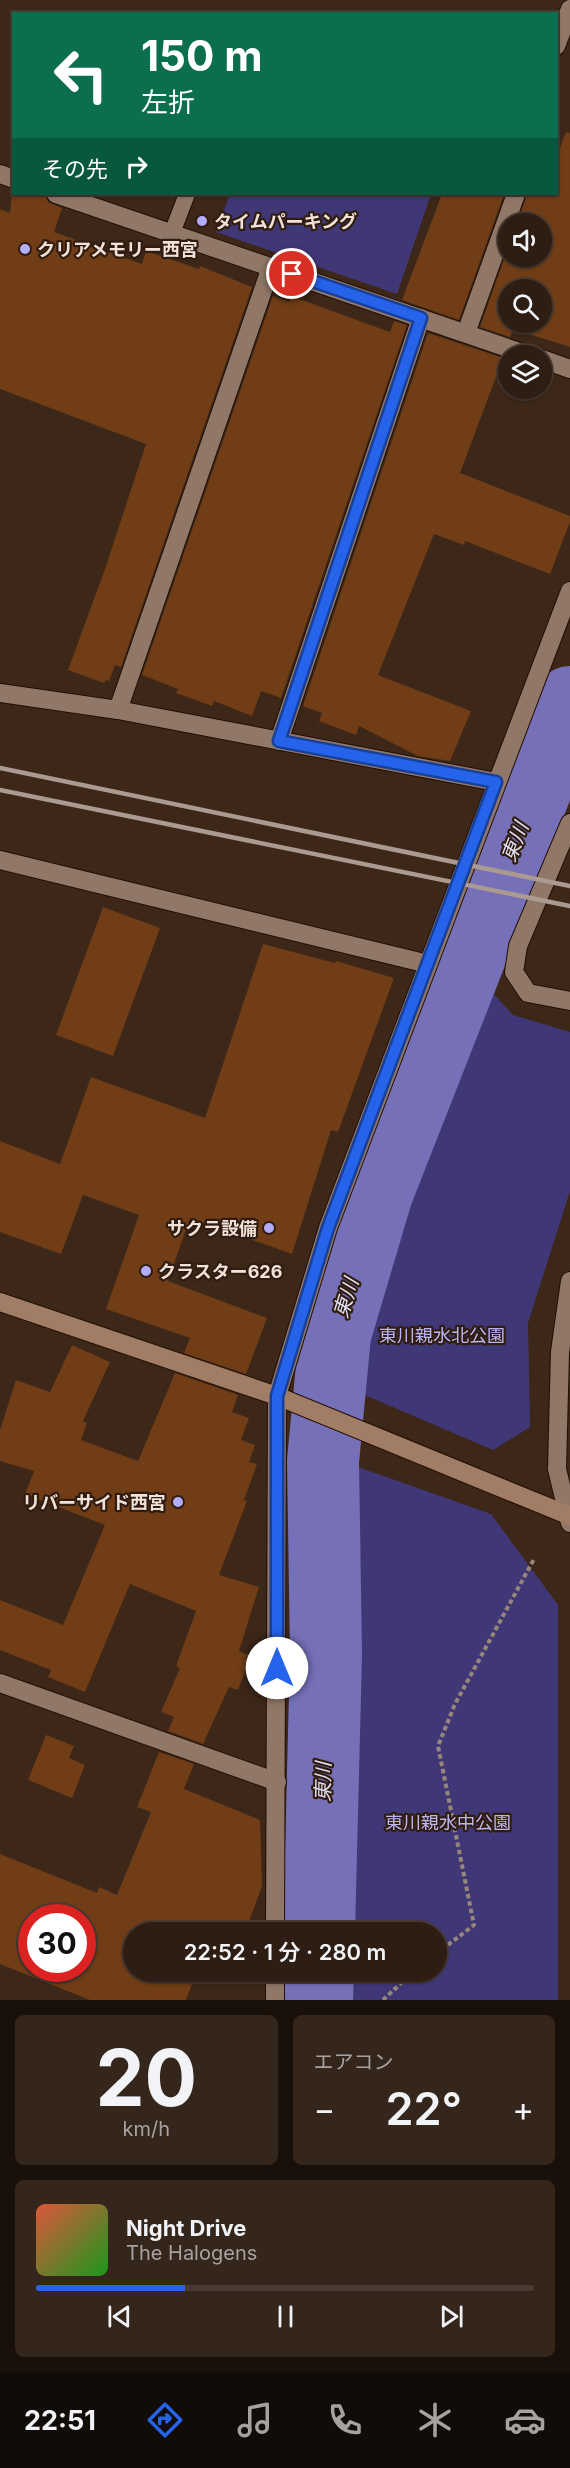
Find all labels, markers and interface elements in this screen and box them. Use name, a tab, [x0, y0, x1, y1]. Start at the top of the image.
text: 150 m	[141, 30, 263, 81]
icon: left	[42, 36, 120, 114]
text: 左折	[141, 86, 195, 119]
icon: right	[120, 150, 153, 183]
text: その先	[42, 156, 108, 182]
place label: タイムパーキング	[214, 211, 357, 232]
map controls	[498, 213, 552, 399]
button: sound	[498, 213, 552, 267]
marker: タイムパーキング	[195, 214, 209, 228]
place label: クリアメモリー西宮	[37, 239, 198, 260]
marker: クリアメモリー西宮	[18, 242, 32, 256]
pin	[266, 248, 317, 299]
icon: arrive	[275, 257, 308, 290]
button: search	[498, 279, 552, 333]
button: layers	[498, 345, 552, 399]
water label: 東川	[497, 817, 534, 865]
place label: サクラ設備	[167, 1218, 257, 1239]
marker: サクラ設備	[262, 1221, 276, 1235]
place label: クラスター626	[158, 1261, 282, 1282]
marker: クラスター626	[139, 1264, 153, 1278]
water label: 東川	[329, 1273, 364, 1321]
park label: 東川親水北公園	[379, 1325, 505, 1346]
place label: リバーサイド西宮	[22, 1492, 166, 1513]
marker: リバーサイド西宮	[171, 1495, 185, 1509]
position arrow	[245, 1636, 309, 1700]
water label: 東川	[311, 1760, 335, 1802]
park label: 東川親水中公園	[385, 1812, 511, 1833]
speed limit sign: 30	[18, 1904, 96, 1982]
text: 22:52 · 1 分 · 280 m	[184, 1939, 386, 1965]
text: 20	[95, 2030, 197, 2125]
text: エアコン	[314, 2050, 394, 2074]
text: 22°	[385, 2081, 462, 2136]
text: −	[314, 2089, 335, 2129]
text: +	[512, 2089, 534, 2129]
text: km/h	[122, 2117, 170, 2141]
text: Night Drive	[126, 2215, 246, 2241]
text: The Halogens	[126, 2241, 257, 2265]
icon: previous	[103, 2300, 136, 2333]
icon: pause	[269, 2300, 302, 2333]
icon: next	[435, 2300, 468, 2333]
icon: directions	[144, 2399, 186, 2441]
icon: music	[234, 2399, 276, 2441]
icon: phone	[324, 2399, 366, 2441]
icon: climate	[414, 2399, 456, 2441]
icon: car	[504, 2399, 546, 2441]
text: 22:51	[24, 2404, 96, 2437]

